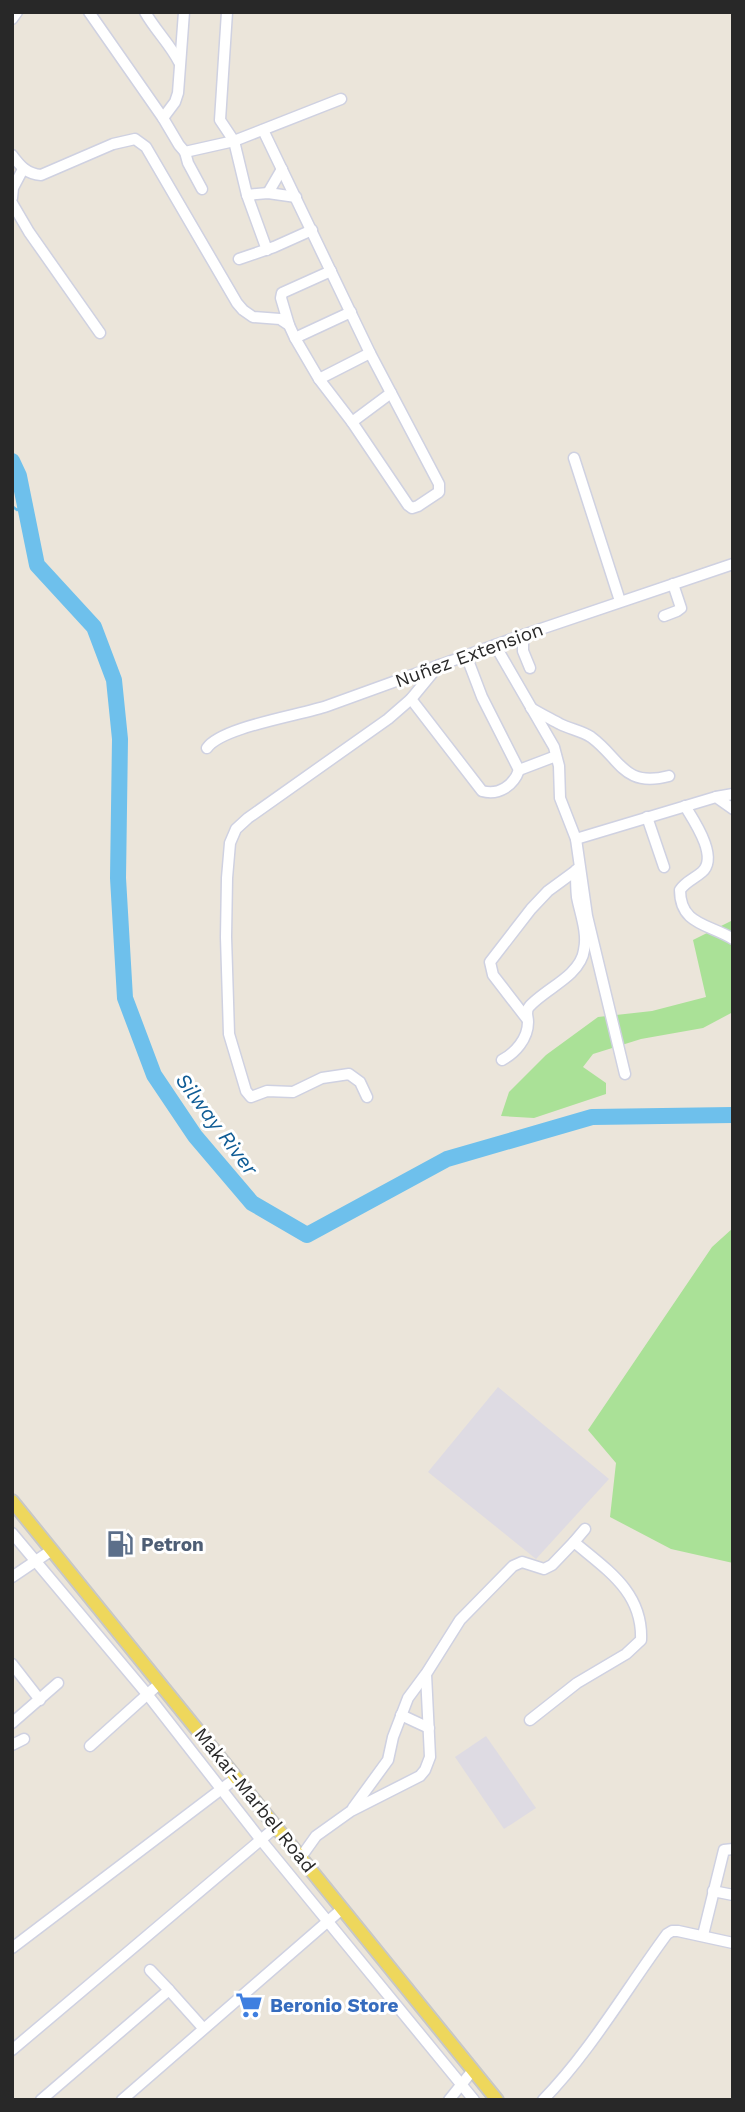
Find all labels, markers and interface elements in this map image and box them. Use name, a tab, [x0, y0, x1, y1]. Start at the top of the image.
street label: Nuñez Extension	[392, 618, 546, 692]
water label: Silway River	[171, 1068, 264, 1181]
fuel station icon: Petron	[105, 1529, 135, 1559]
place label: Petron	[141, 1533, 204, 1556]
street label: Makar-Marbel Road	[189, 1723, 321, 1877]
supermarket icon: Beronio Store	[234, 1990, 264, 2020]
place label: Beronio Store	[270, 1994, 399, 2017]

